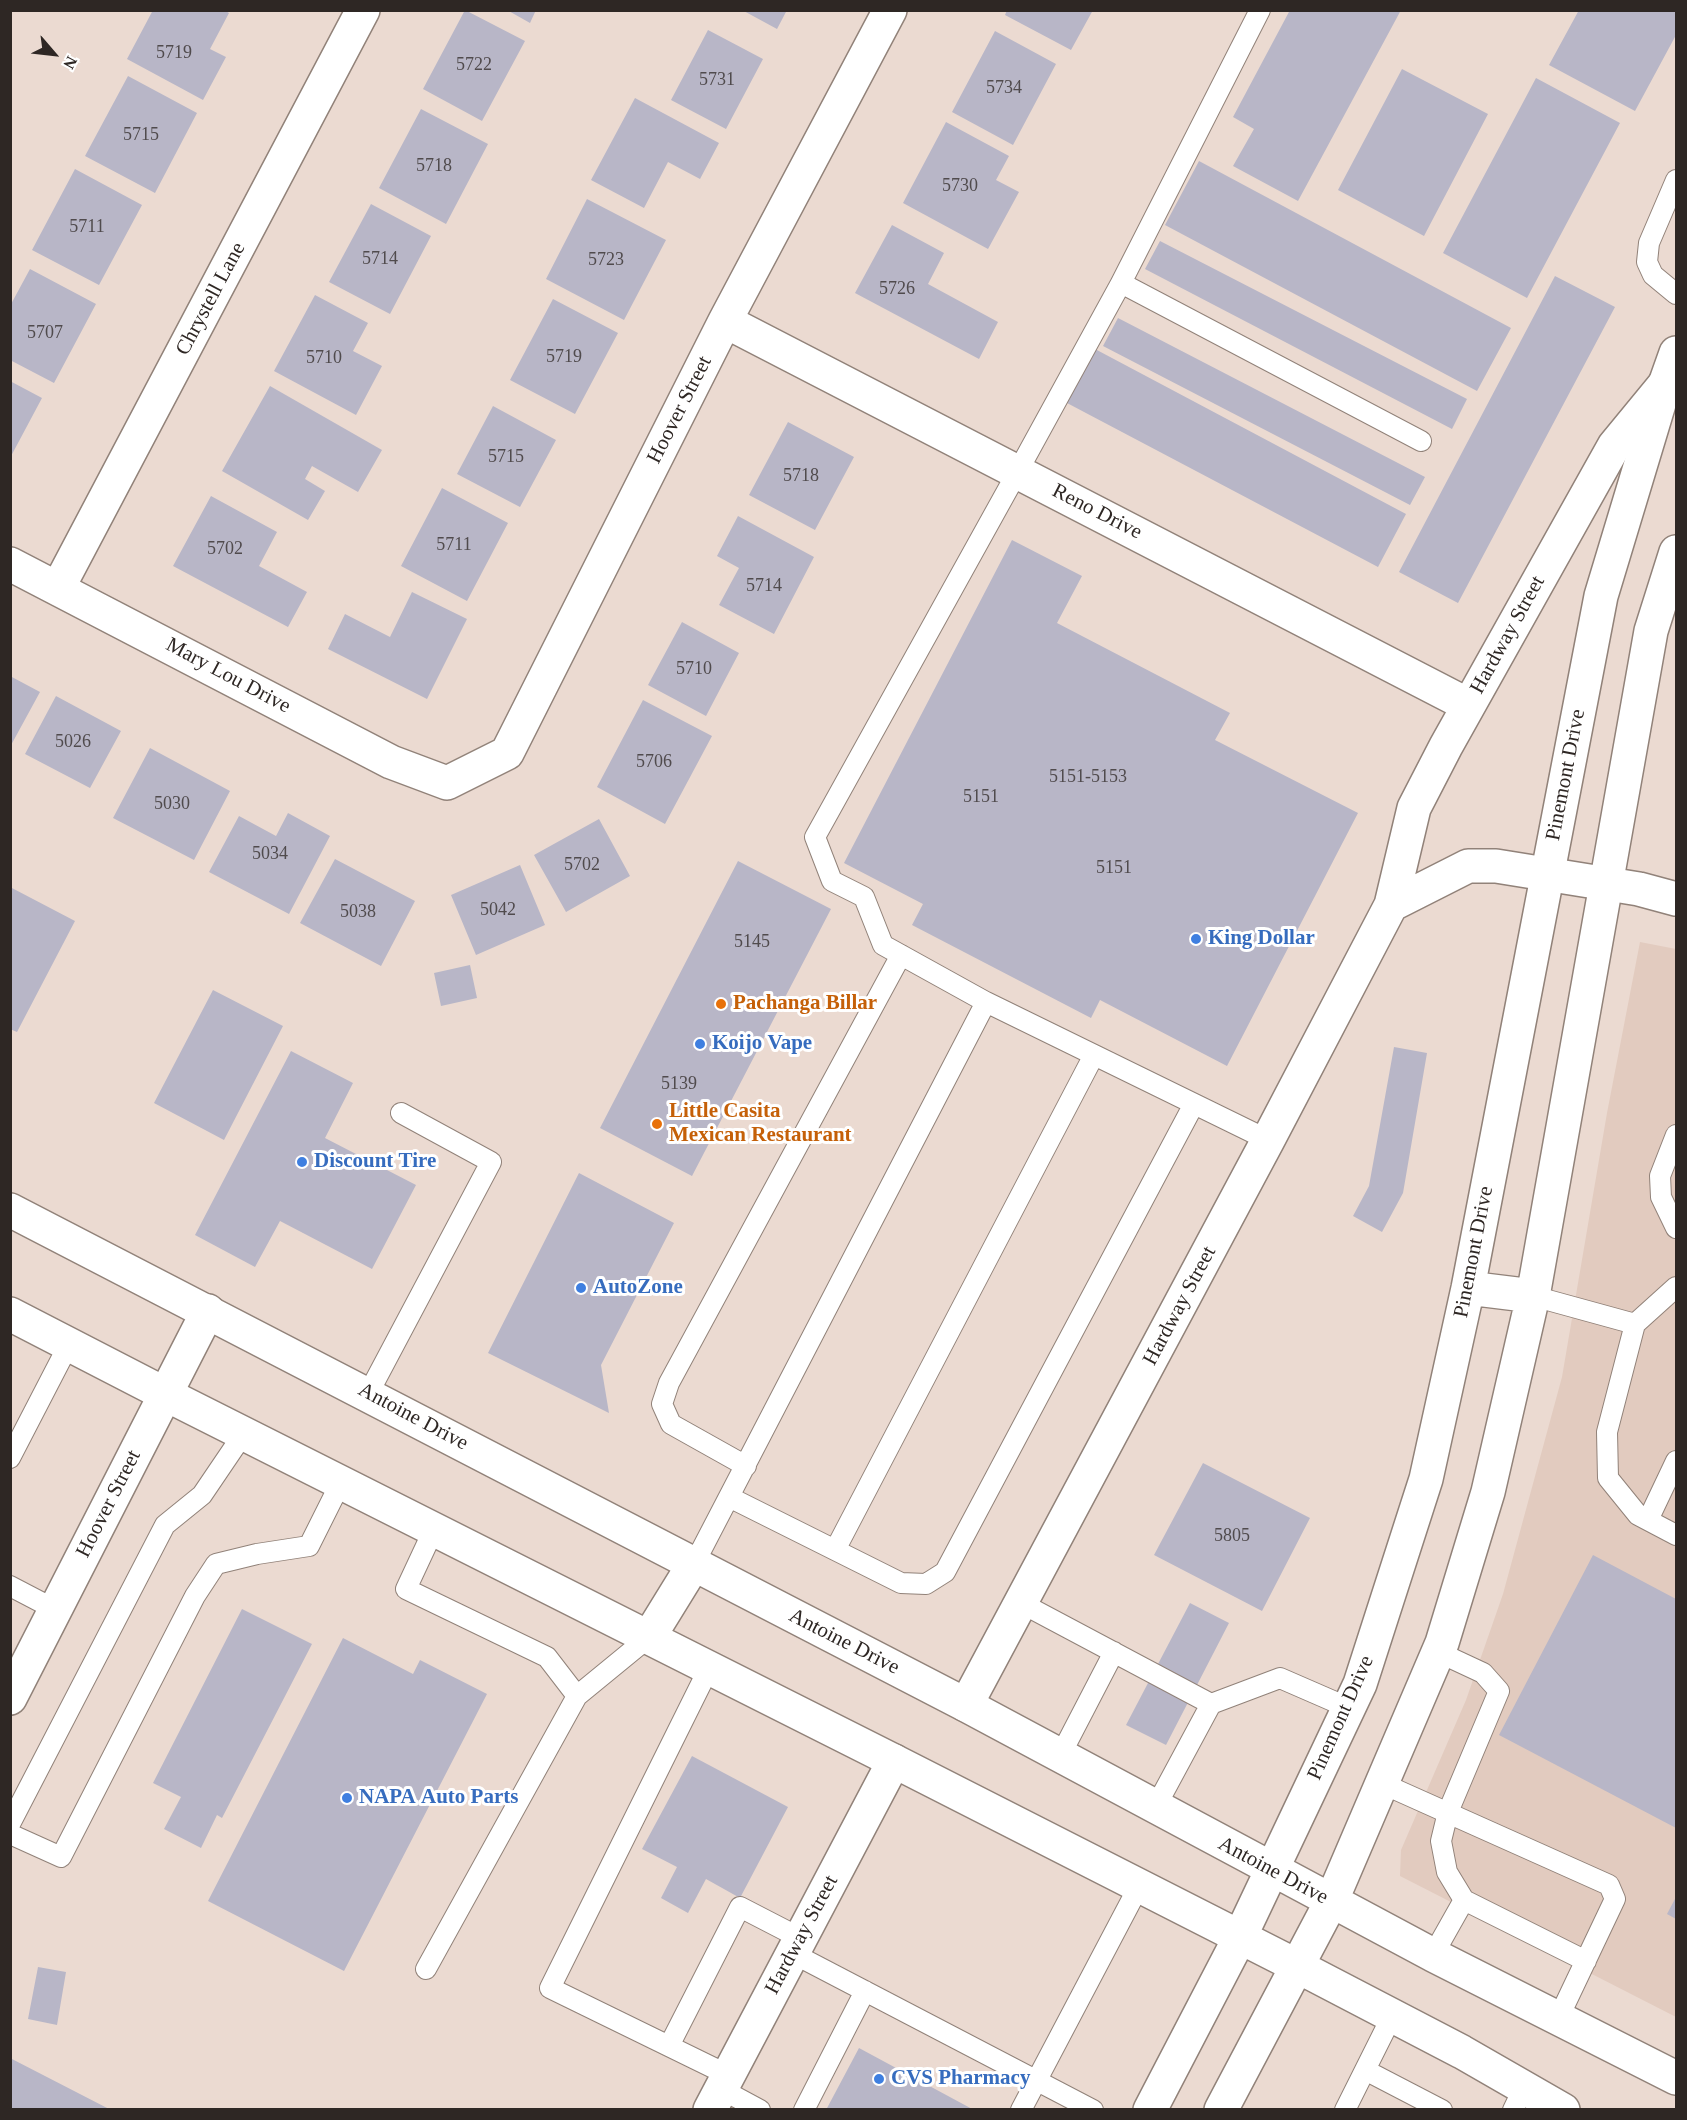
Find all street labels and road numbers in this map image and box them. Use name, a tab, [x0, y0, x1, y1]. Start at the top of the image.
street label: Chrystell Lane	[171, 238, 251, 360]
street label: Hoover Street	[642, 352, 718, 468]
street label: Reno Drive	[1048, 479, 1146, 545]
street label: Hardway Street	[1465, 572, 1551, 698]
street label: Mary Lou Drive	[161, 633, 295, 719]
street label: Pinemont Drive	[1541, 707, 1591, 843]
street label: Pinemont Drive	[1449, 1184, 1499, 1320]
street label: Hardway Street	[1138, 1242, 1222, 1370]
street label: Antoine Drive	[354, 1378, 472, 1456]
street label: Hoover Street	[71, 1446, 147, 1562]
street label: Antoine Drive	[784, 1603, 904, 1681]
street label: Pinemont Drive	[1302, 1652, 1380, 1784]
street label: Antoine Drive	[1214, 1832, 1332, 1910]
street label: Hardway Street	[760, 1871, 844, 1999]

